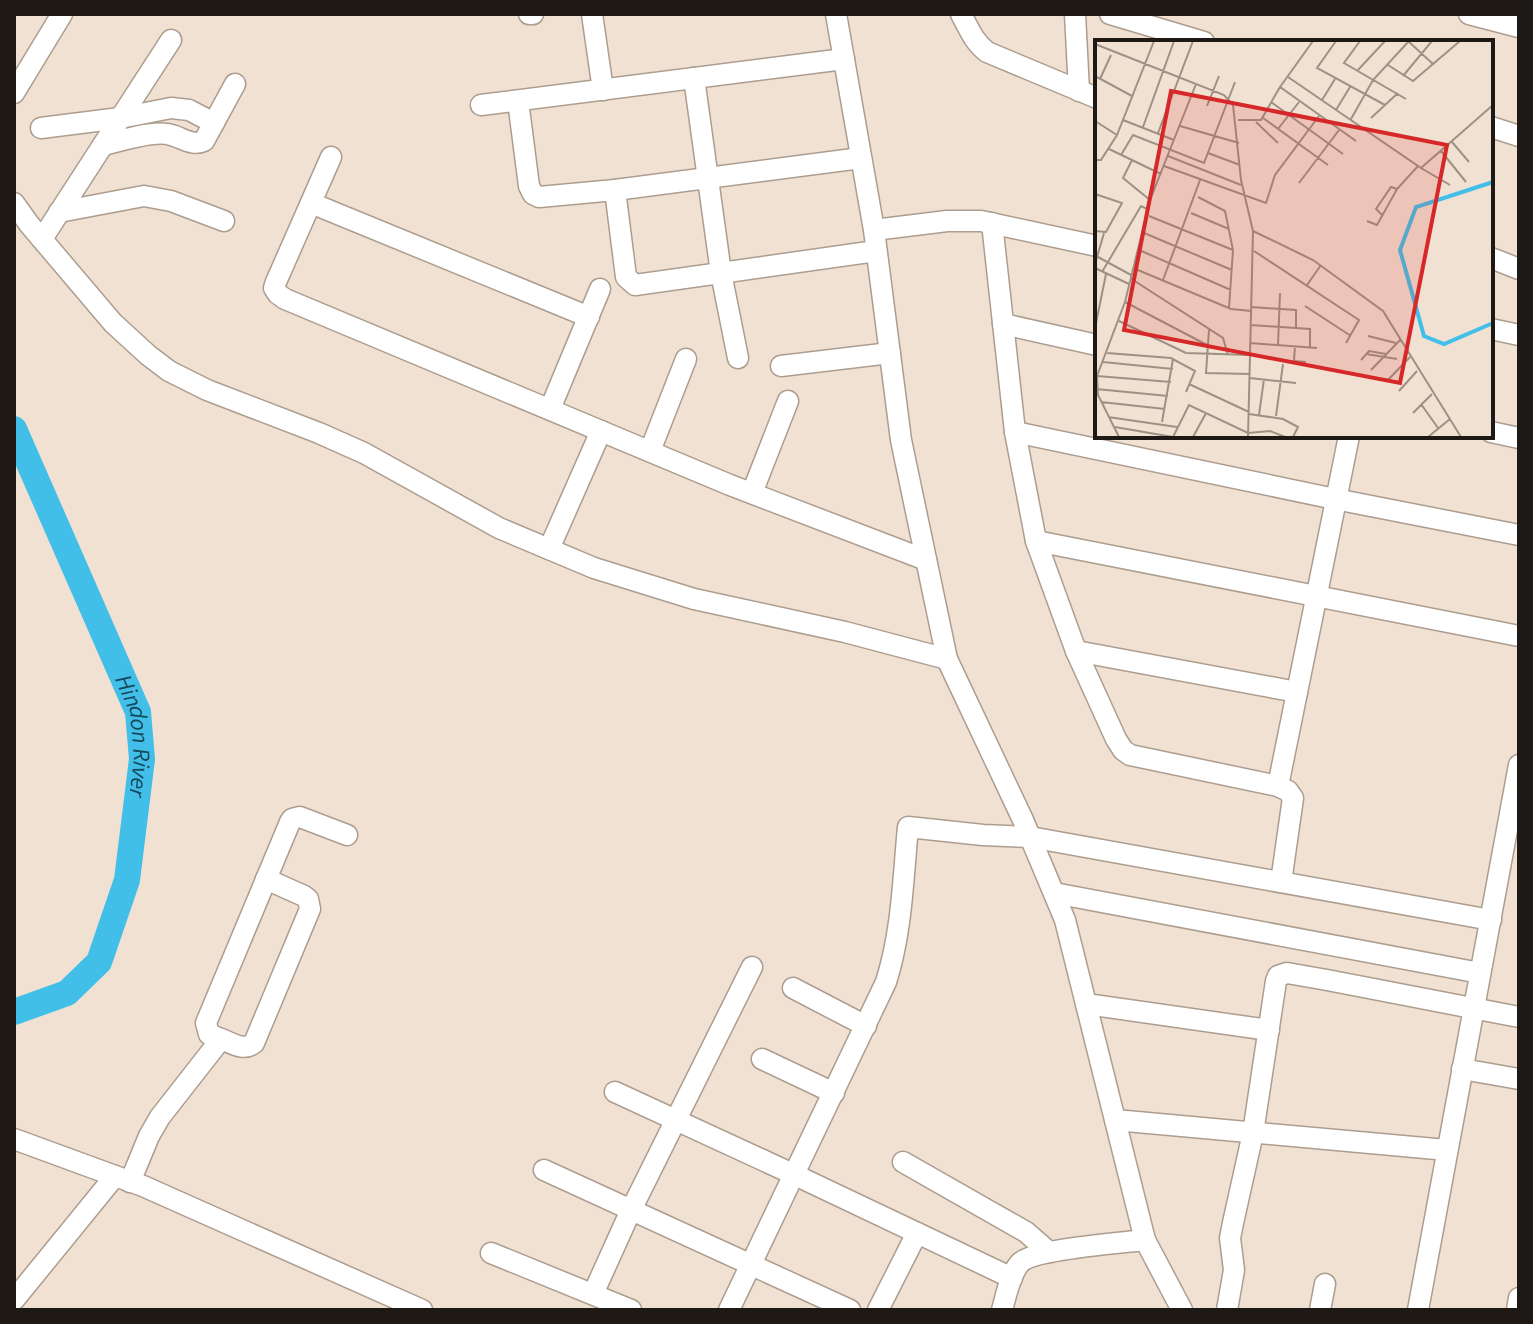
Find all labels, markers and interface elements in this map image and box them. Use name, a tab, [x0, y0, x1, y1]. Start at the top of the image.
inset map	[1095, 40, 1493, 438]
water label: Hindon River	[106, 669, 160, 801]

